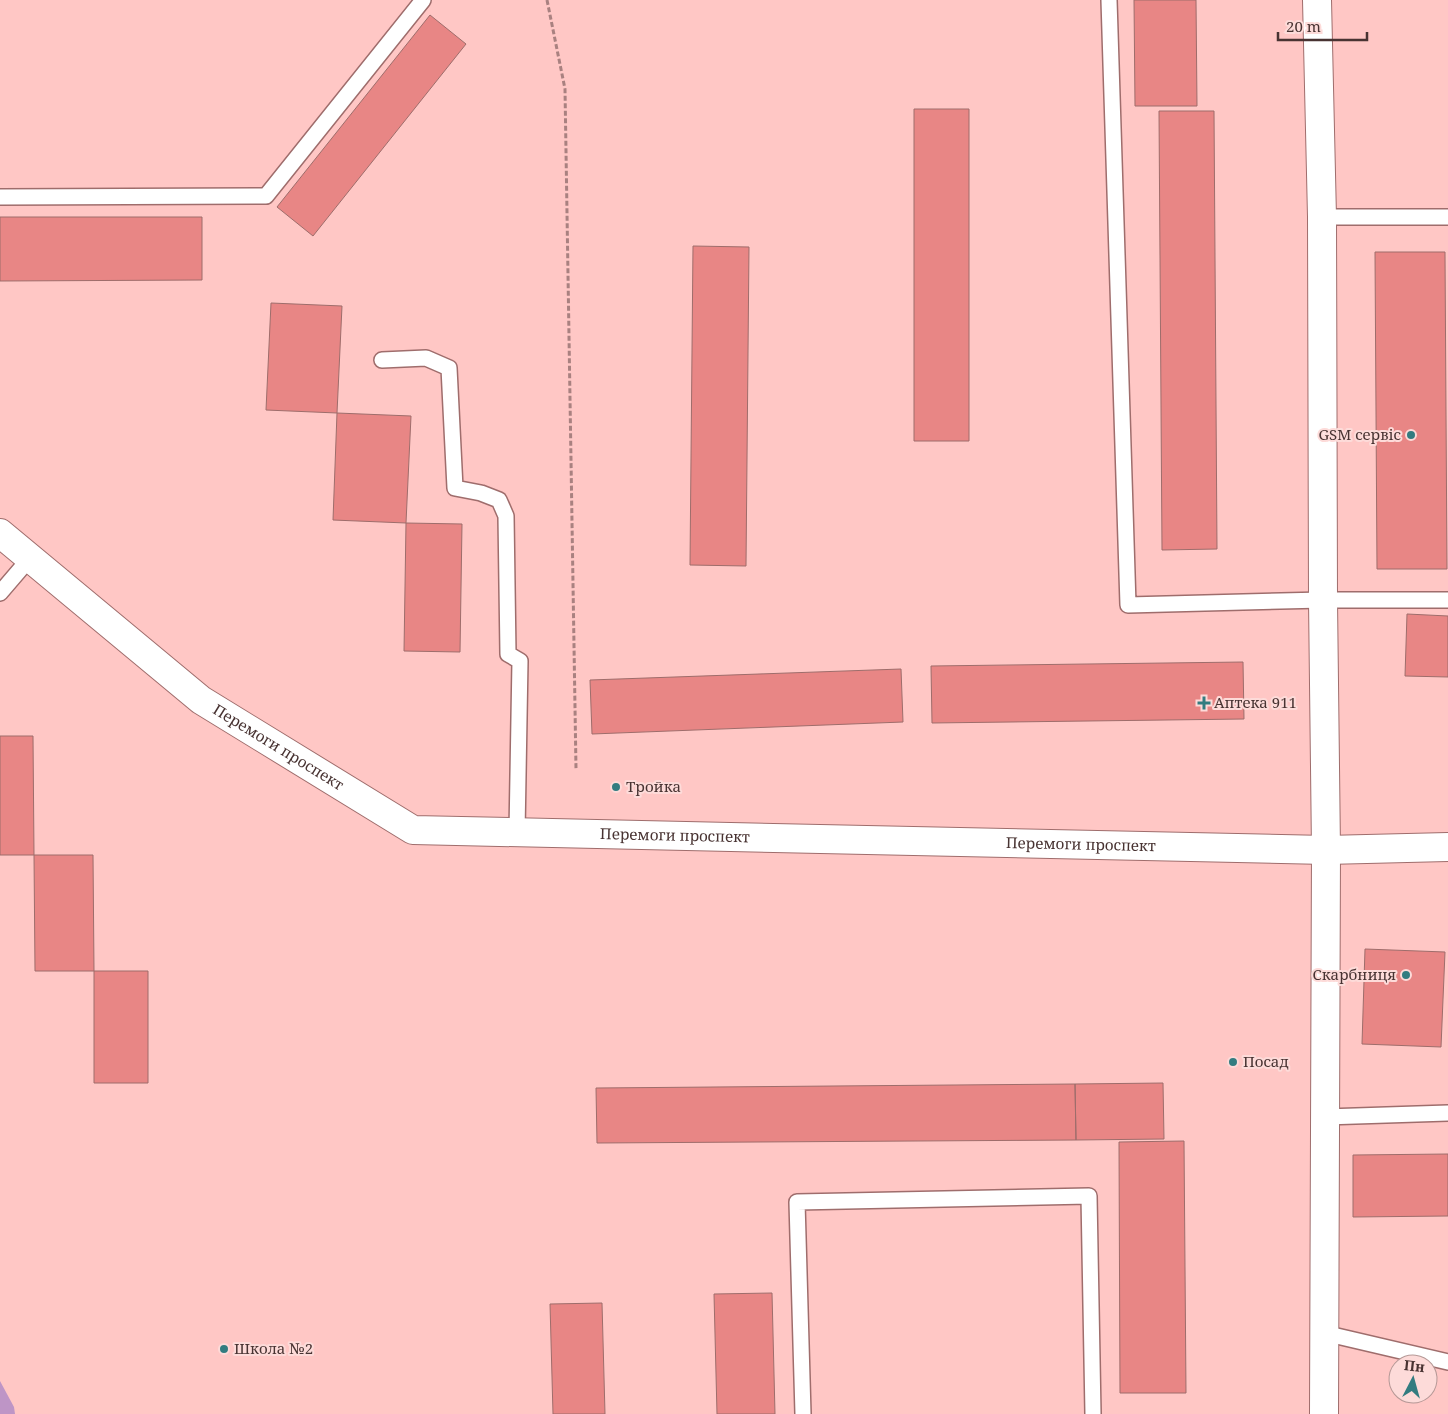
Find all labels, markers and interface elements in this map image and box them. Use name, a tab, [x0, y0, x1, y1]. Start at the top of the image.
scale bar	[1278, 10, 1367, 42]
text: 20 m	[1286, 16, 1321, 36]
place label: GSM сервіс	[1318, 424, 1401, 444]
marker: GSM сервіс	[1405, 429, 1417, 441]
place label: Аптека 911	[1214, 692, 1297, 712]
marker: Аптека 911	[1198, 697, 1210, 709]
street label: Перемоги проспект	[210, 699, 348, 794]
place label: Тройка	[626, 776, 681, 796]
marker: Тройка	[610, 781, 622, 793]
street label: Перемоги проспект	[600, 823, 750, 846]
street label: Перемоги проспект	[1006, 832, 1156, 855]
place label: Скарбниця	[1312, 964, 1396, 984]
marker: Скарбниця	[1400, 969, 1412, 981]
place label: Посад	[1243, 1051, 1289, 1071]
marker: Посад	[1227, 1056, 1239, 1068]
place label: Школа №2	[234, 1338, 313, 1358]
marker: Школа №2	[218, 1343, 230, 1355]
north arrow	[1388, 1354, 1438, 1404]
text: Пн	[1403, 1355, 1426, 1376]

